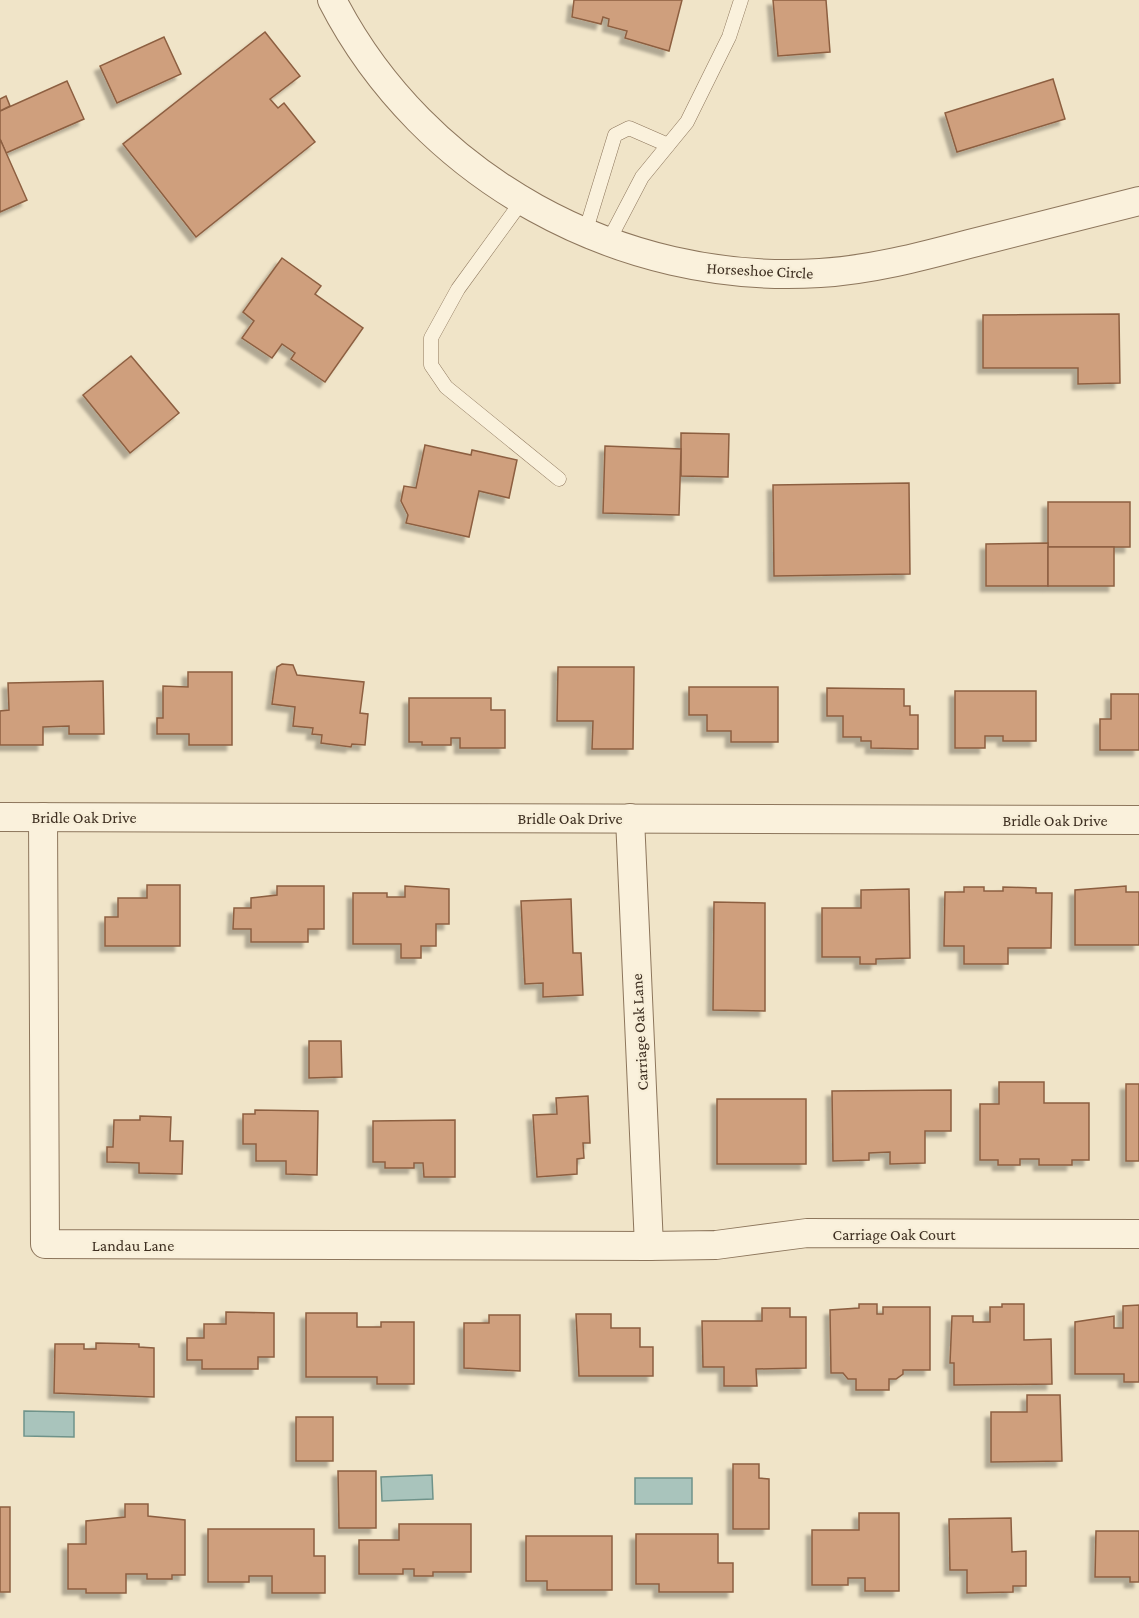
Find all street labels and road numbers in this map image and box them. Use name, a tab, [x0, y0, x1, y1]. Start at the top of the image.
street label: Horseshoe Circle	[706, 259, 814, 282]
street label: Bridle Oak Drive	[32, 809, 136, 826]
street label: Bridle Oak Drive	[518, 810, 622, 827]
street label: Bridle Oak Drive	[1003, 812, 1107, 829]
street label: Carriage Oak Lane	[628, 973, 652, 1091]
street label: Carriage Oak Court	[833, 1226, 956, 1244]
street label: Landau Lane	[92, 1237, 174, 1254]

